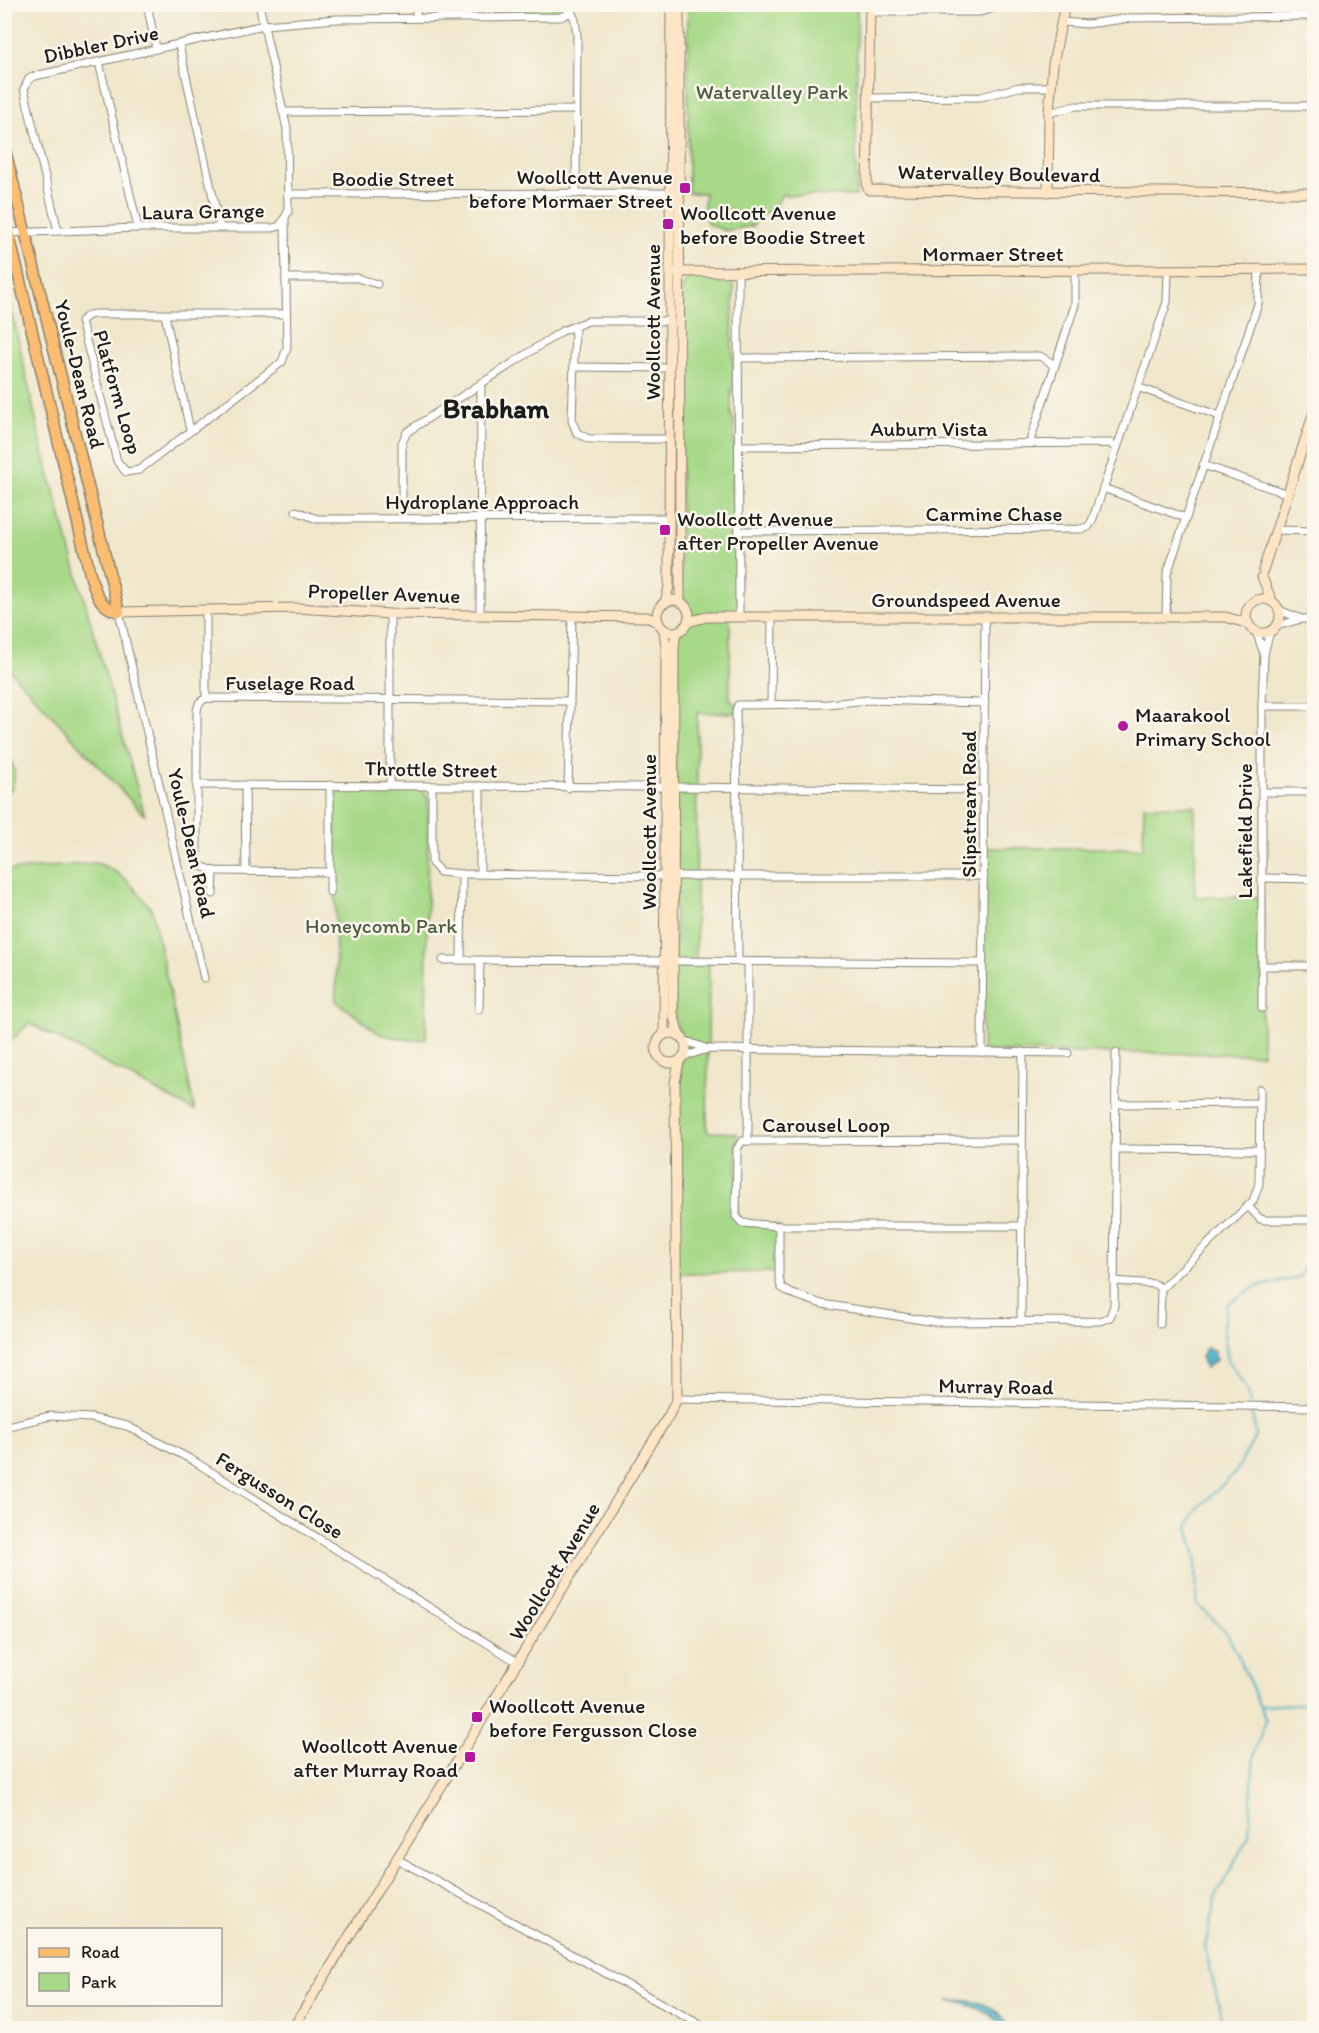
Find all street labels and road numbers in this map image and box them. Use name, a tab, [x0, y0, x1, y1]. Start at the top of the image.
street label: Dibbler Drive	[41, 20, 161, 68]
street label: Watervalley Boulevard	[897, 159, 1101, 187]
street label: Boodie Street	[332, 166, 454, 191]
street label: Laura Grange	[141, 197, 265, 225]
street label: Mormaer Street	[922, 241, 1064, 266]
street label: Woollcott Avenue	[640, 244, 665, 400]
street label: Youle-Dean Road	[49, 297, 111, 452]
street label: Platform Loop	[88, 327, 148, 457]
street label: Auburn Vista	[870, 416, 988, 441]
street label: Hydroplane Approach	[385, 489, 579, 514]
street label: Carmine Chase	[926, 501, 1062, 526]
street label: Propeller Avenue	[307, 578, 461, 608]
street label: Groundspeed Avenue	[871, 587, 1061, 612]
street label: Fuselage Road	[225, 670, 355, 695]
street label: Slipstream Road	[956, 730, 981, 878]
street label: Woollcott Avenue	[636, 754, 661, 910]
street label: Throttle Street	[364, 755, 498, 783]
street label: Lakefield Drive	[1232, 763, 1257, 899]
street label: Youle-Dean Road	[163, 766, 221, 921]
street label: Carousel Loop	[762, 1112, 890, 1137]
street label: Murray Road	[938, 1372, 1054, 1400]
street label: Fergusson Close	[212, 1446, 348, 1544]
street label: Woollcott Avenue	[503, 1498, 605, 1644]

